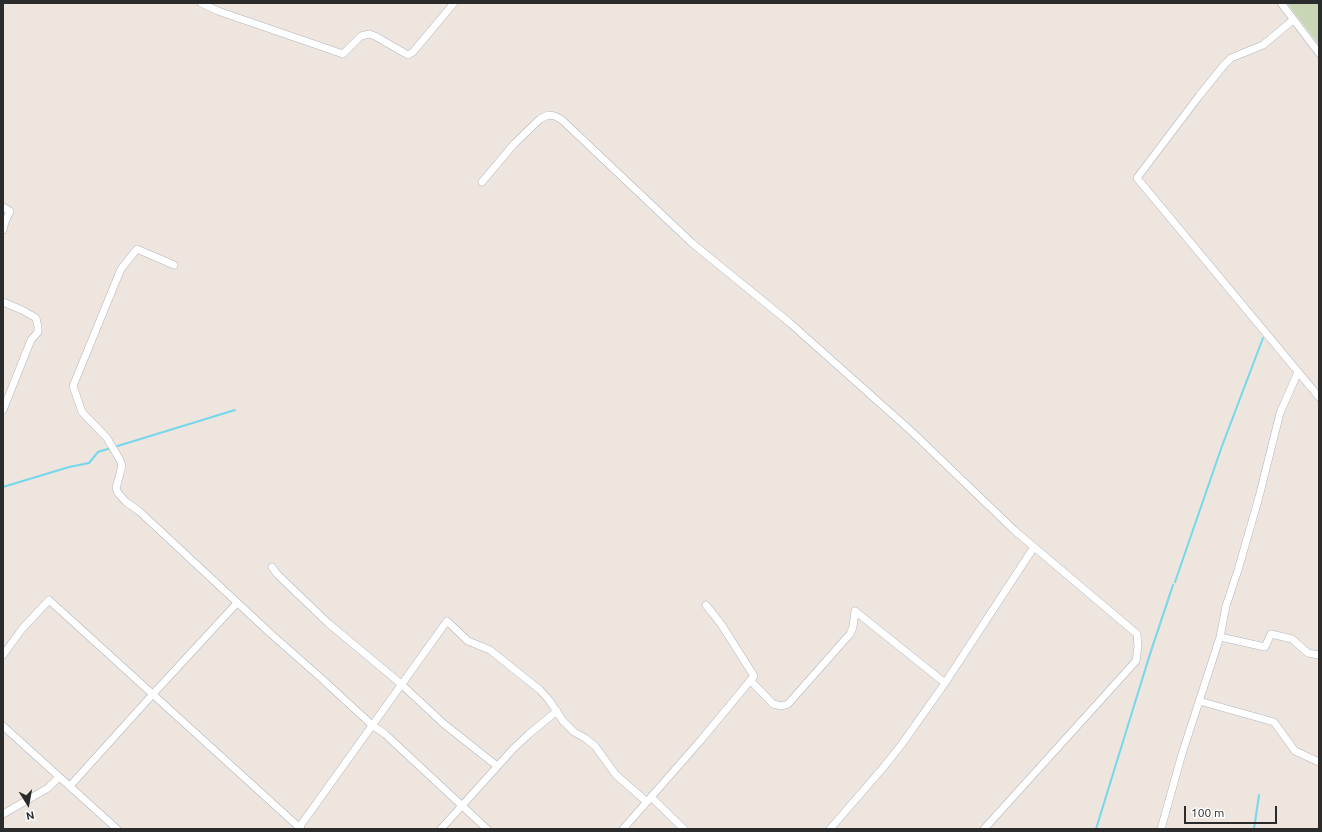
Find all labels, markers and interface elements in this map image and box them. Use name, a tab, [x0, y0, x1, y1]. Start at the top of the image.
north arrow	[8, 784, 48, 824]
scale bar	[1186, 798, 1279, 824]
text: 100 m	[1191, 806, 1224, 819]
text: N	[25, 809, 35, 822]

